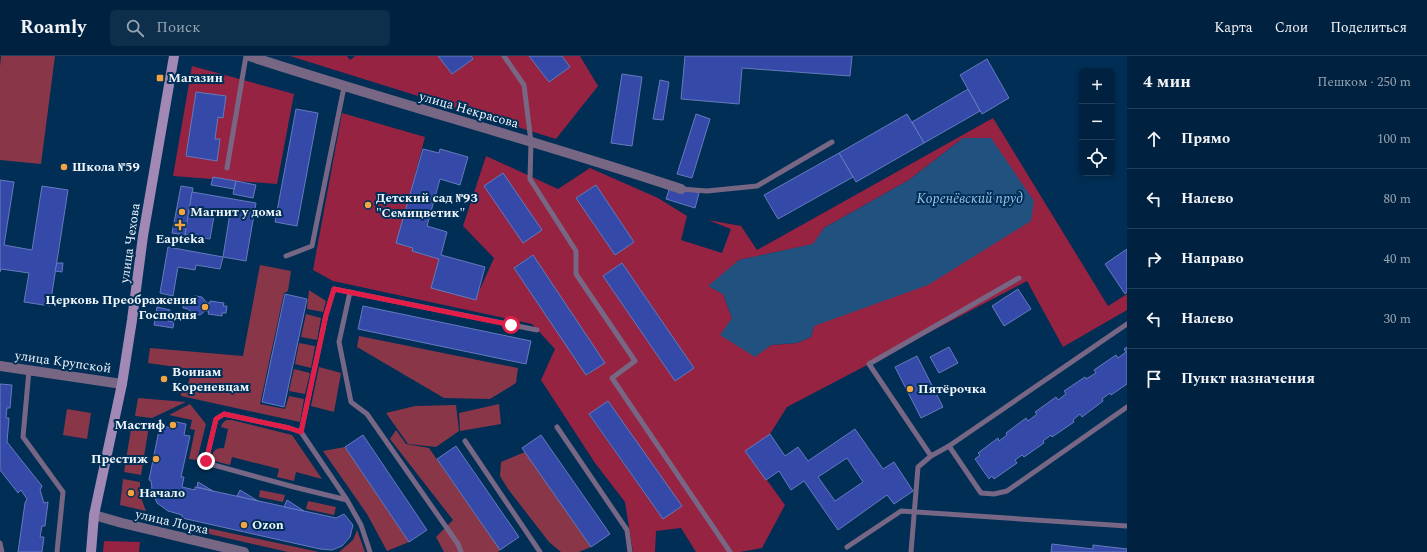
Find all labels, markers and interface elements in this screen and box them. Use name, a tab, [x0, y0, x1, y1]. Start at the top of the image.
search box	[110, 10, 390, 46]
text: Roamly	[20, 13, 86, 42]
text: Поиск	[156, 16, 201, 39]
icon: search	[124, 17, 146, 39]
text: Карта	[1214, 17, 1253, 38]
text: Слои	[1275, 17, 1308, 38]
text: Поделиться	[1330, 17, 1407, 38]
place label: Магазин	[168, 68, 223, 88]
map controls	[1079, 68, 1115, 176]
button: +	[1079, 68, 1115, 104]
text: 4 мин	[1143, 69, 1191, 95]
text: Пешком · 250 m	[1317, 72, 1411, 92]
marker: Магазин	[155, 73, 165, 83]
street label: улица Некрасова	[416, 86, 522, 134]
button: −	[1079, 104, 1115, 140]
text: Прямо	[1181, 127, 1230, 150]
icon: ahead	[1143, 128, 1165, 150]
text: 100 m	[1377, 129, 1411, 149]
button: locate	[1079, 140, 1115, 176]
place label: Школа №59	[72, 157, 140, 177]
marker: Школа №59	[59, 162, 69, 172]
text: Налево	[1181, 187, 1234, 210]
place label: Детский сад №93 "Семицветик"	[376, 188, 478, 223]
water label: Коренёвский пруд	[917, 188, 1023, 209]
icon: left	[1143, 188, 1165, 210]
text: 80 m	[1384, 189, 1411, 209]
marker: Детский сад №93 "Семицветик"	[363, 200, 373, 210]
street label: улица Чехова	[114, 201, 146, 285]
place label: Магнит у дома	[190, 202, 282, 222]
marker: Магнит у дома	[177, 207, 187, 217]
marker: Eapteka	[175, 220, 185, 230]
place label: Eapteka	[155, 229, 205, 249]
text: Направо	[1181, 247, 1244, 270]
icon: right	[1143, 248, 1165, 270]
text: 40 m	[1384, 249, 1411, 269]
place label: Церковь Преображения Господня	[45, 290, 197, 325]
marker: Церковь Преображения Господня	[200, 302, 210, 312]
text: Налево	[1181, 307, 1234, 330]
icon: left	[1143, 308, 1165, 330]
text: 30 m	[1384, 309, 1411, 329]
route start	[502, 316, 520, 334]
street label: улица Крупской	[13, 345, 113, 379]
place label: Воинам Кореневцам	[172, 362, 250, 397]
text: Пункт назначения	[1181, 367, 1315, 390]
icon: arrive	[1143, 368, 1165, 390]
marker: Воинам Кореневцам	[159, 374, 169, 384]
place label: Пятёрочка	[918, 379, 986, 399]
marker: Пятёрочка	[905, 384, 915, 394]
place label: Мастиф	[115, 415, 165, 435]
marker: Мастиф	[168, 420, 178, 430]
place label: Престиж	[91, 449, 148, 469]
route end	[197, 452, 215, 470]
marker: Престиж	[151, 454, 161, 464]
place label: Начало	[139, 483, 185, 503]
marker: Начало	[126, 488, 136, 498]
street label: улица Лорха	[132, 504, 211, 540]
place label: Ozon	[252, 515, 284, 535]
marker: Ozon	[239, 520, 249, 530]

